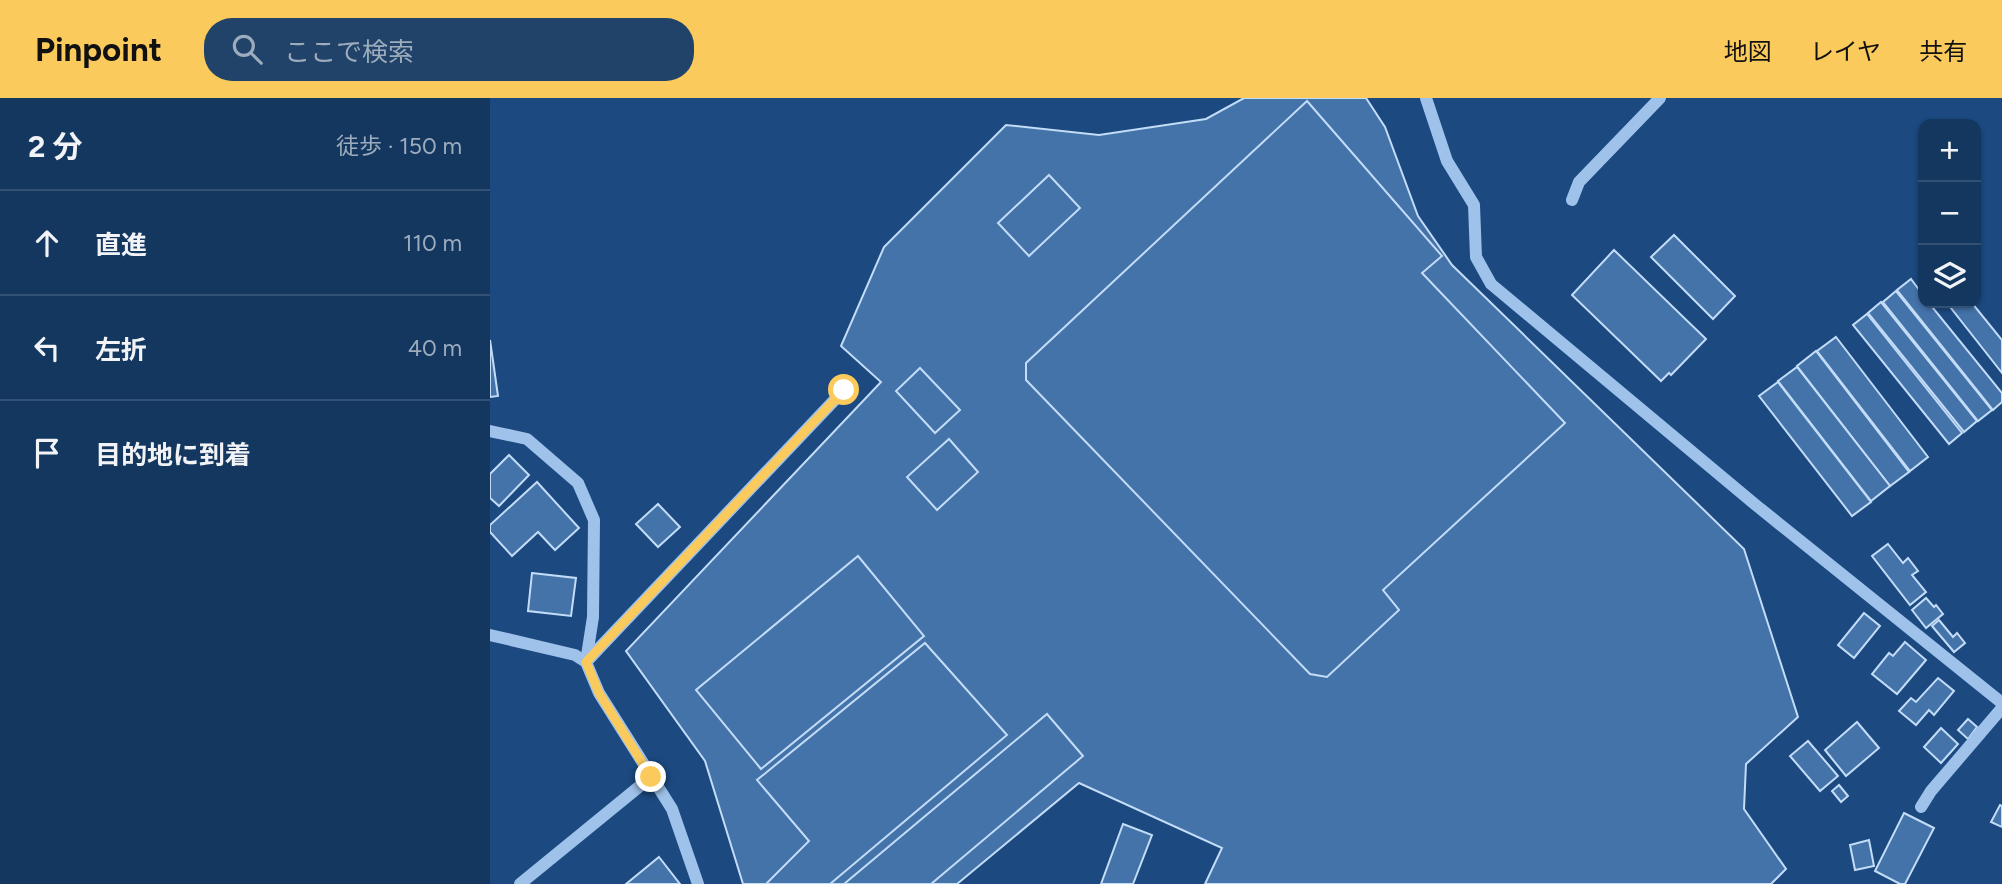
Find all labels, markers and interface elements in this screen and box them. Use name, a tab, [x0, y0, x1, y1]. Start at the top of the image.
search box	[204, 18, 694, 81]
text: Pinpoint	[35, 30, 162, 69]
icon: search	[228, 30, 266, 68]
text: ここで検索	[284, 36, 414, 68]
text: 地図	[1724, 37, 1772, 66]
text: レイヤ	[1810, 37, 1881, 66]
text: 共有	[1919, 37, 1967, 66]
map controls	[1918, 119, 1981, 308]
button: +	[1918, 119, 1981, 182]
text: 2 分	[28, 128, 83, 165]
text: 徒歩 · 150 m	[336, 132, 462, 160]
button: −	[1918, 182, 1981, 245]
icon: ahead	[28, 224, 66, 262]
text: 直進	[95, 229, 147, 261]
text: 110 m	[403, 229, 462, 257]
button: layers	[1918, 245, 1981, 308]
icon: left	[28, 329, 66, 367]
text: 左折	[95, 334, 147, 366]
text: 40 m	[408, 334, 462, 362]
route start	[828, 374, 859, 405]
icon: arrive	[28, 434, 66, 472]
text: 目的地に到着	[95, 439, 251, 471]
route end	[635, 761, 666, 792]

